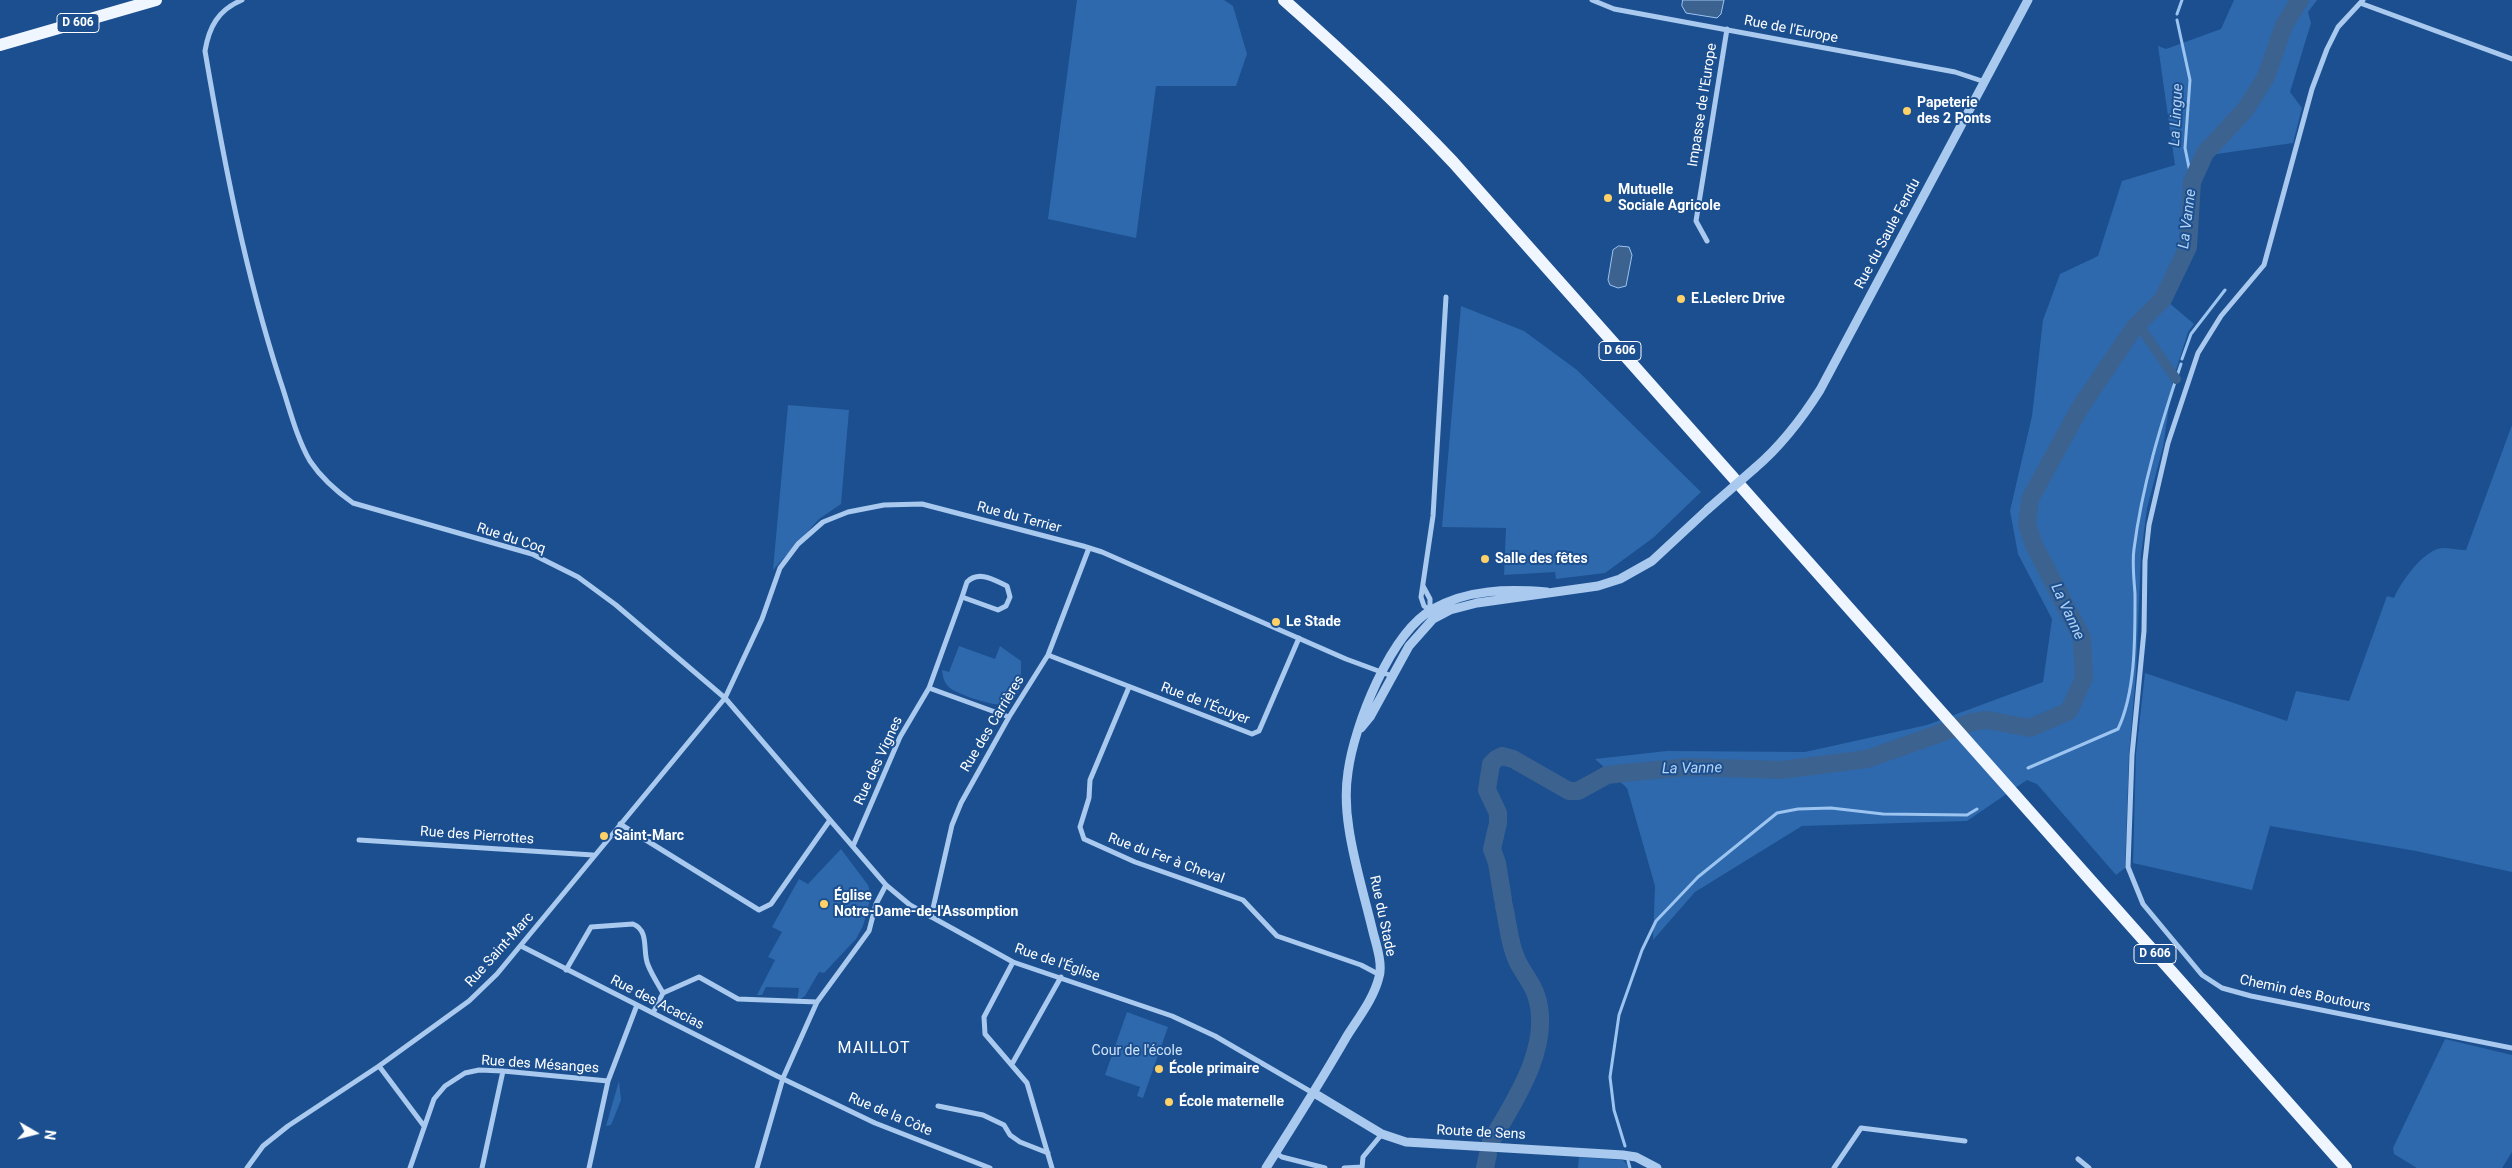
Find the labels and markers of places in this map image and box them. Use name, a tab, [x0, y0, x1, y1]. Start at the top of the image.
place label: Papeterie des 2 Ponts	[1917, 95, 1991, 128]
marker: Papeterie des 2 Ponts	[1901, 105, 1913, 117]
place label: Mutuelle Sociale Agricole	[1618, 182, 1720, 214]
marker: Mutuelle Sociale Agricole	[1602, 192, 1614, 204]
place label: E.Leclerc Drive	[1691, 291, 1785, 307]
marker: E.Leclerc Drive	[1675, 293, 1687, 305]
place label: Salle des fêtes	[1495, 551, 1588, 567]
marker: Salle des fêtes	[1479, 553, 1491, 565]
place label: Le Stade	[1286, 614, 1341, 630]
marker: Le Stade	[1270, 616, 1282, 628]
place label: Saint-Marc	[614, 828, 684, 844]
marker: Saint-Marc	[598, 830, 610, 842]
place label: Église Notre-Dame-de-l'Assomption	[834, 888, 1018, 920]
marker: Église Notre-Dame-de-l'Assomption	[818, 898, 830, 910]
place label: École primaire	[1169, 1061, 1259, 1077]
marker: École primaire	[1153, 1063, 1165, 1075]
place label: École maternelle	[1179, 1094, 1284, 1110]
marker: École maternelle	[1163, 1096, 1175, 1108]

